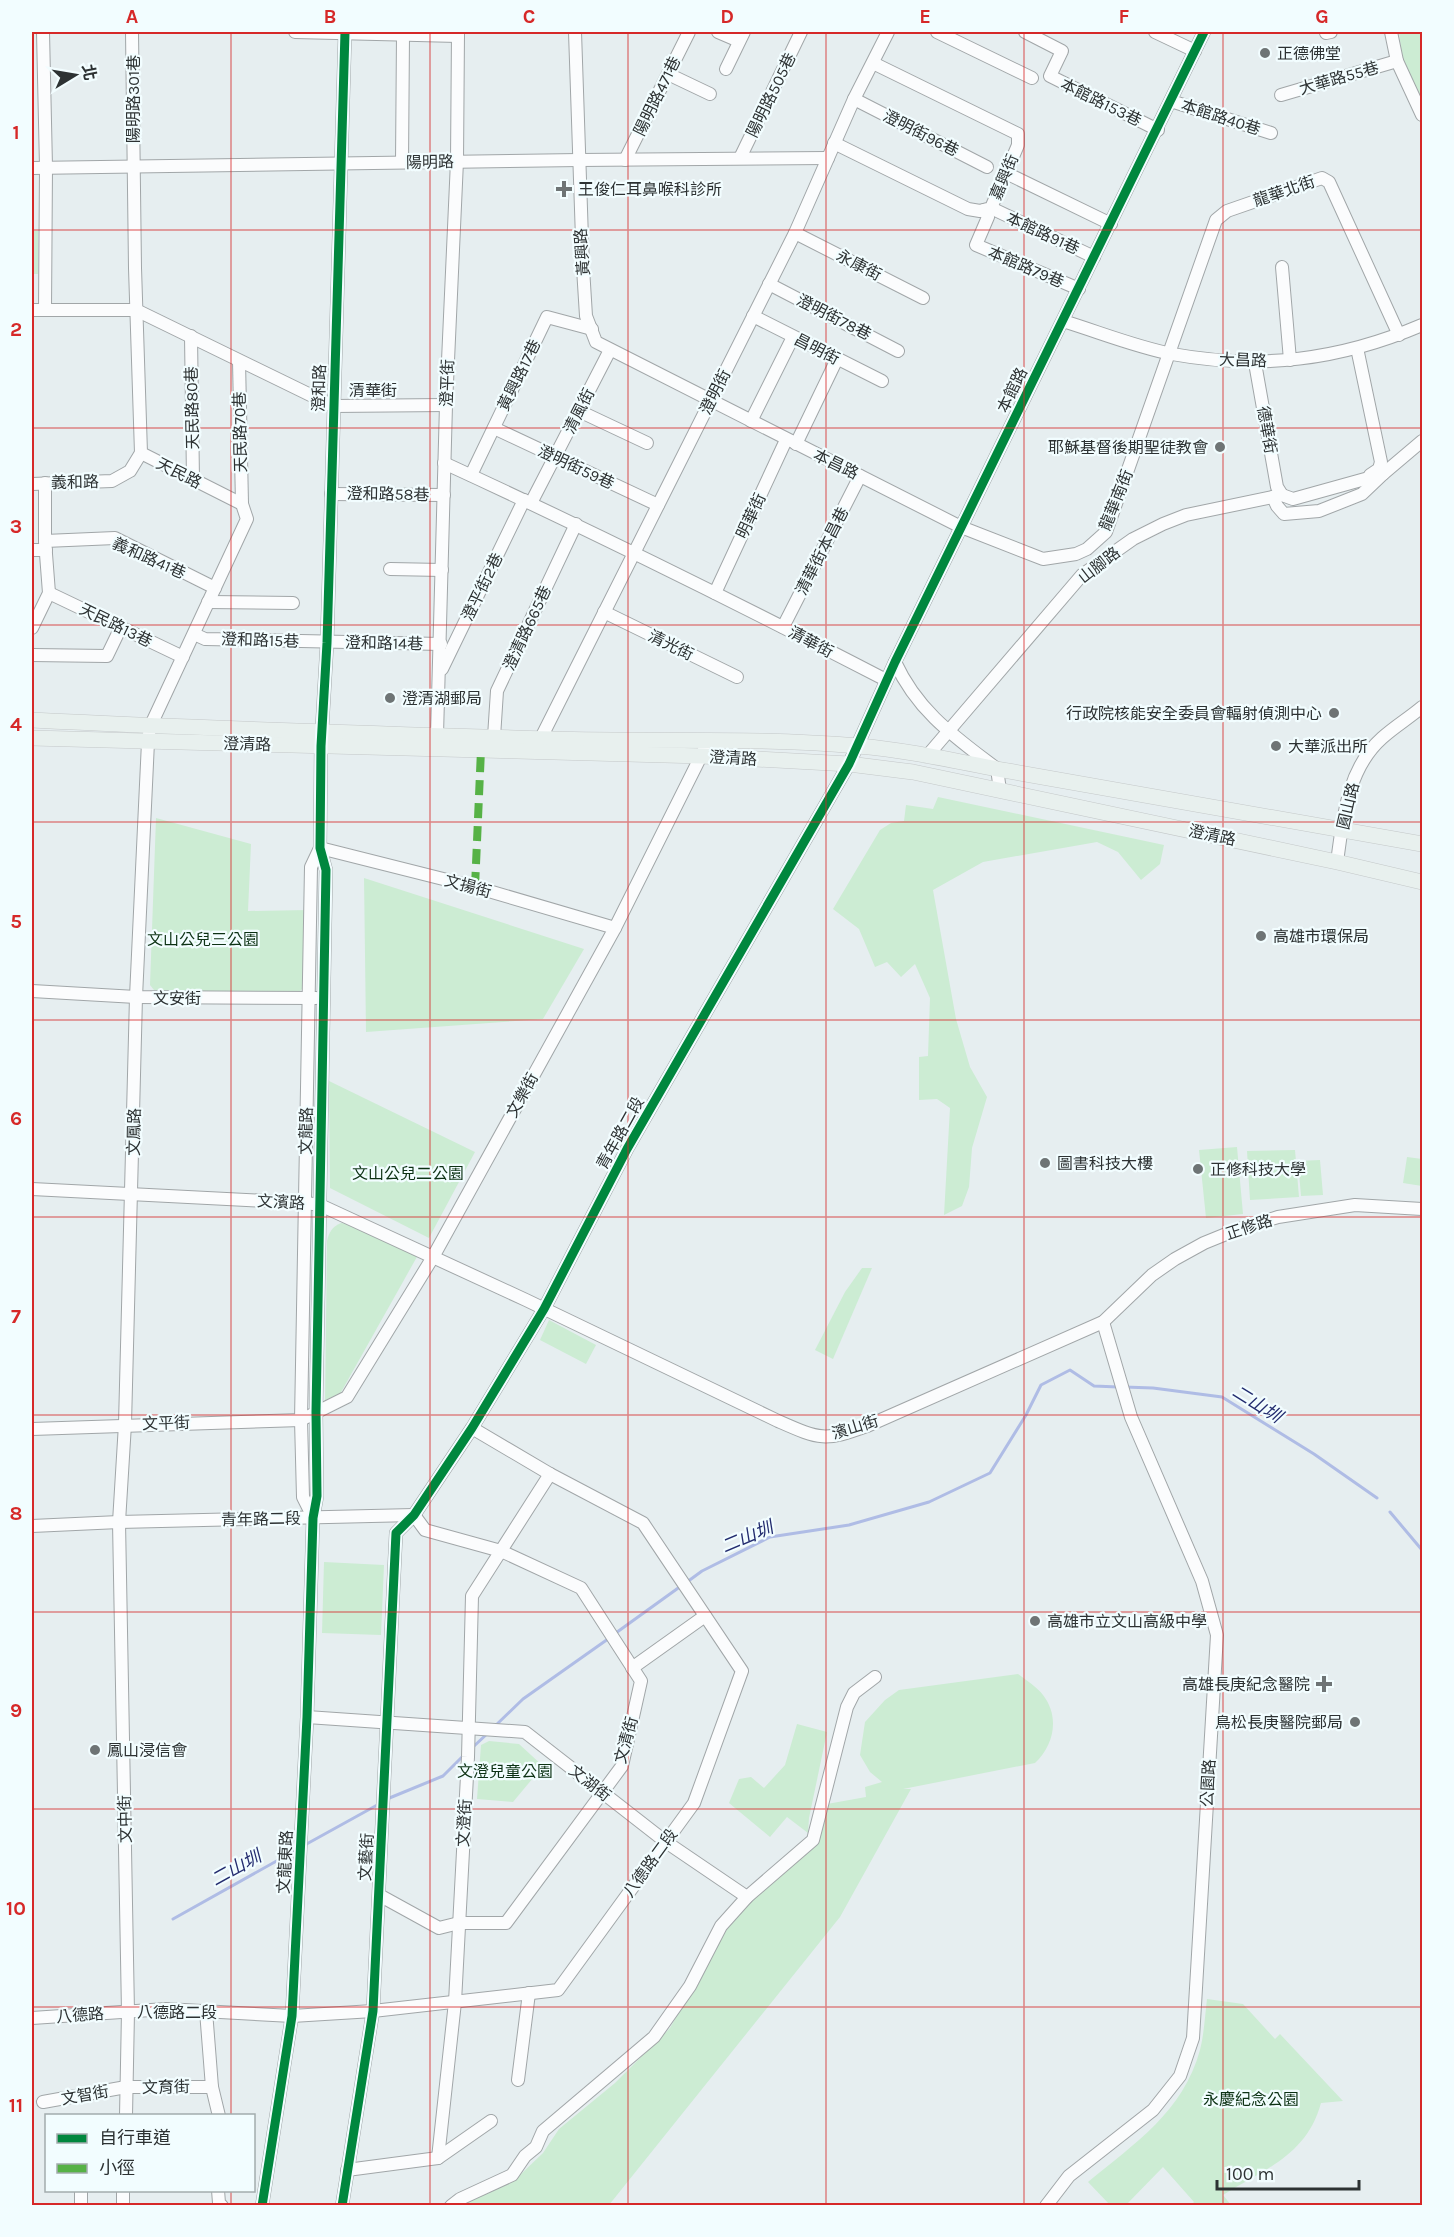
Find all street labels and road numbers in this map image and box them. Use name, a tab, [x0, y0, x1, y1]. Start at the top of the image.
street label: 陽明路505巷	[742, 50, 800, 140]
street label: 陽明路471巷	[630, 53, 684, 139]
street label: 陽明路301巷	[124, 55, 143, 143]
street label: 大華路55巷	[1297, 58, 1381, 98]
street label: 本館路153巷	[1057, 74, 1145, 130]
street label: 本館路40巷	[1179, 95, 1263, 139]
street label: 澄明街96巷	[880, 106, 962, 160]
street label: 嘉興街	[986, 151, 1022, 203]
street label: 陽明路	[406, 152, 454, 172]
street label: 龍華北街	[1251, 172, 1317, 210]
street label: 本館路91巷	[1003, 208, 1083, 258]
street label: 黃興路	[571, 227, 593, 277]
street label: 本館路79巷	[985, 242, 1067, 292]
street label: 永康街	[833, 246, 885, 284]
street label: 澄明街78巷	[793, 290, 875, 344]
street label: 昌明街	[791, 330, 843, 368]
street label: 黃興路17巷	[494, 336, 544, 414]
street label: 大昌路	[1219, 350, 1267, 370]
street label: 澄平街	[437, 359, 457, 407]
street label: 澄和路	[309, 364, 329, 412]
street label: 本館路	[993, 364, 1031, 416]
street label: 天民路80巷	[182, 366, 202, 450]
street label: 澄明街	[696, 366, 734, 418]
street label: 清華街	[349, 381, 397, 400]
street label: 清風街	[560, 385, 598, 437]
street label: 天民路70巷	[230, 391, 250, 473]
street label: 德華街	[1253, 405, 1281, 455]
street label: 澄明街59巷	[535, 441, 617, 493]
street label: 本昌路	[810, 445, 862, 483]
street label: 天民路	[153, 454, 205, 492]
street label: 龍華南街	[1095, 467, 1137, 533]
street label: 義和路	[51, 472, 99, 492]
street label: 澄和路58巷	[346, 484, 430, 504]
street label: 明華街	[732, 490, 770, 542]
street label: 清華街本昌巷	[792, 504, 852, 598]
street label: 義和路41巷	[109, 533, 189, 583]
street label: 山腳路	[1074, 543, 1124, 587]
street label: 澄平街2巷	[457, 550, 507, 624]
street label: 澄清路665巷	[499, 583, 555, 673]
street label: 天民路13巷	[76, 599, 156, 651]
street label: 清華街	[785, 622, 837, 662]
street label: 清光街	[645, 626, 697, 664]
street label: 澄和路15巷	[221, 629, 299, 651]
street label: 澄和路14巷	[345, 633, 423, 653]
street label: 澄清路	[223, 734, 271, 754]
street label: 澄清路	[709, 747, 757, 769]
street label: 圓山路	[1333, 780, 1363, 832]
street label: 澄清路	[1187, 821, 1237, 849]
street label: 文揚街	[442, 871, 494, 901]
street label: 文安街	[153, 989, 201, 1008]
street label: 文樂街	[502, 1069, 542, 1121]
street label: 青年路二段	[592, 1093, 648, 1173]
street label: 文龍路	[296, 1107, 316, 1155]
street label: 文鳳路	[124, 1108, 144, 1156]
street label: 文濱路	[257, 1191, 305, 1213]
street label: 正修路	[1223, 1211, 1275, 1243]
street label: 濱山街	[829, 1411, 881, 1443]
street label: 文平街	[142, 1413, 190, 1433]
street label: 青年路二段	[221, 1509, 301, 1529]
street label: 文清街	[611, 1714, 641, 1766]
street label: 公園路	[1197, 1759, 1219, 1807]
street label: 文湖街	[565, 1761, 615, 1805]
street label: 文中街	[115, 1795, 135, 1843]
street label: 文澄街	[453, 1799, 475, 1847]
street label: 八德路二段	[619, 1825, 681, 1901]
street label: 文龍東路	[274, 1830, 296, 1894]
street label: 文藝街	[355, 1833, 377, 1881]
street label: 八德路二段	[137, 2003, 217, 2022]
street label: 八德路	[55, 2004, 105, 2026]
street label: 文育街	[142, 2077, 190, 2097]
street label: 文智街	[60, 2081, 110, 2109]

